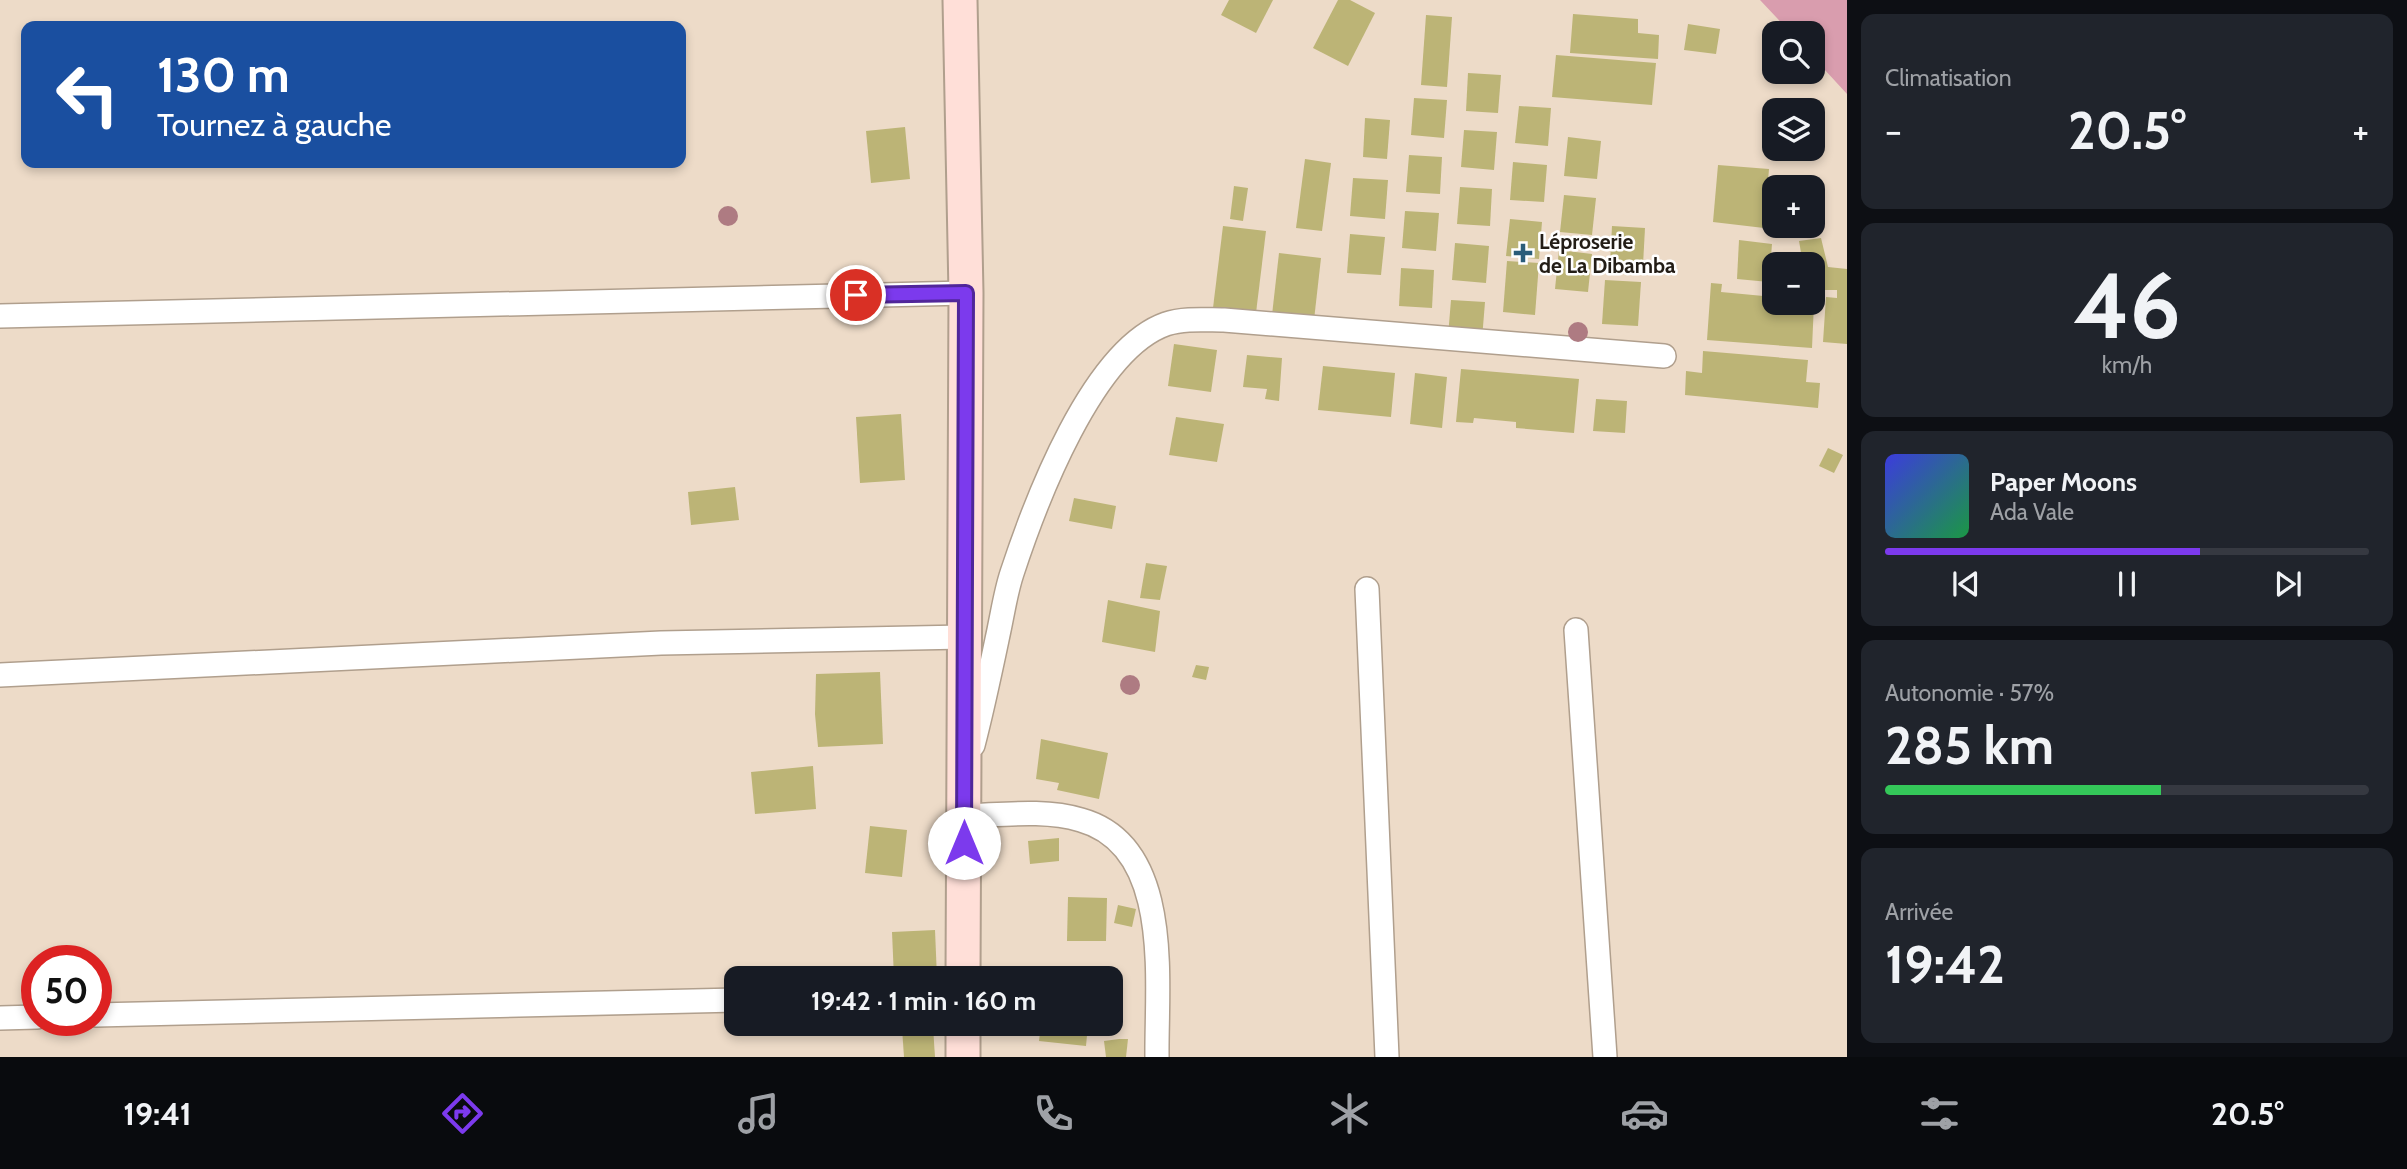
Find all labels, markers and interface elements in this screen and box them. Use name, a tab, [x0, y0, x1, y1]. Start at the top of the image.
map controls	[1762, 21, 1825, 315]
button: search	[1762, 21, 1825, 84]
text: 130 m	[157, 45, 290, 104]
icon: left	[42, 49, 133, 140]
text: Climatisation	[1885, 64, 2012, 92]
button: layers	[1762, 98, 1825, 161]
text: 20.5°	[2068, 99, 2186, 162]
text: Tournez à gauche	[157, 105, 391, 144]
text: −	[1885, 107, 1902, 154]
text: +	[2352, 107, 2369, 154]
button: +	[1762, 175, 1825, 238]
place label: Léproserie de La Dibamba	[1539, 229, 1676, 278]
marker: Léproserie de La Dibamba	[1513, 243, 1533, 263]
text: 46	[2073, 250, 2181, 361]
button: −	[1762, 252, 1825, 315]
pin	[826, 265, 886, 325]
icon: arrive	[837, 276, 875, 314]
text: km/h	[2102, 351, 2152, 379]
text: Paper Moons	[1990, 466, 2137, 498]
text: Ada Vale	[1990, 498, 2074, 526]
icon: previous	[1947, 565, 1985, 603]
icon: pause	[2108, 565, 2146, 603]
icon: next	[2269, 565, 2307, 603]
text: Autonomie · 57%	[1885, 679, 2054, 707]
text: 285 km	[1885, 714, 2054, 777]
position arrow	[927, 806, 1001, 880]
text: Arrivée	[1885, 898, 1953, 926]
text: 19:42	[1885, 933, 2005, 996]
speed limit sign: 50	[21, 945, 112, 1036]
text: 19:42 · 1 min · 160 m	[811, 985, 1036, 1017]
icon: directions	[438, 1089, 487, 1138]
icon: music	[734, 1089, 783, 1138]
icon: phone	[1029, 1089, 1078, 1138]
icon: climate	[1325, 1089, 1374, 1138]
icon: car	[1620, 1089, 1669, 1138]
icon: filters	[1915, 1089, 1964, 1138]
text: 19:41	[123, 1094, 192, 1133]
text: 20.5°	[2211, 1094, 2284, 1133]

